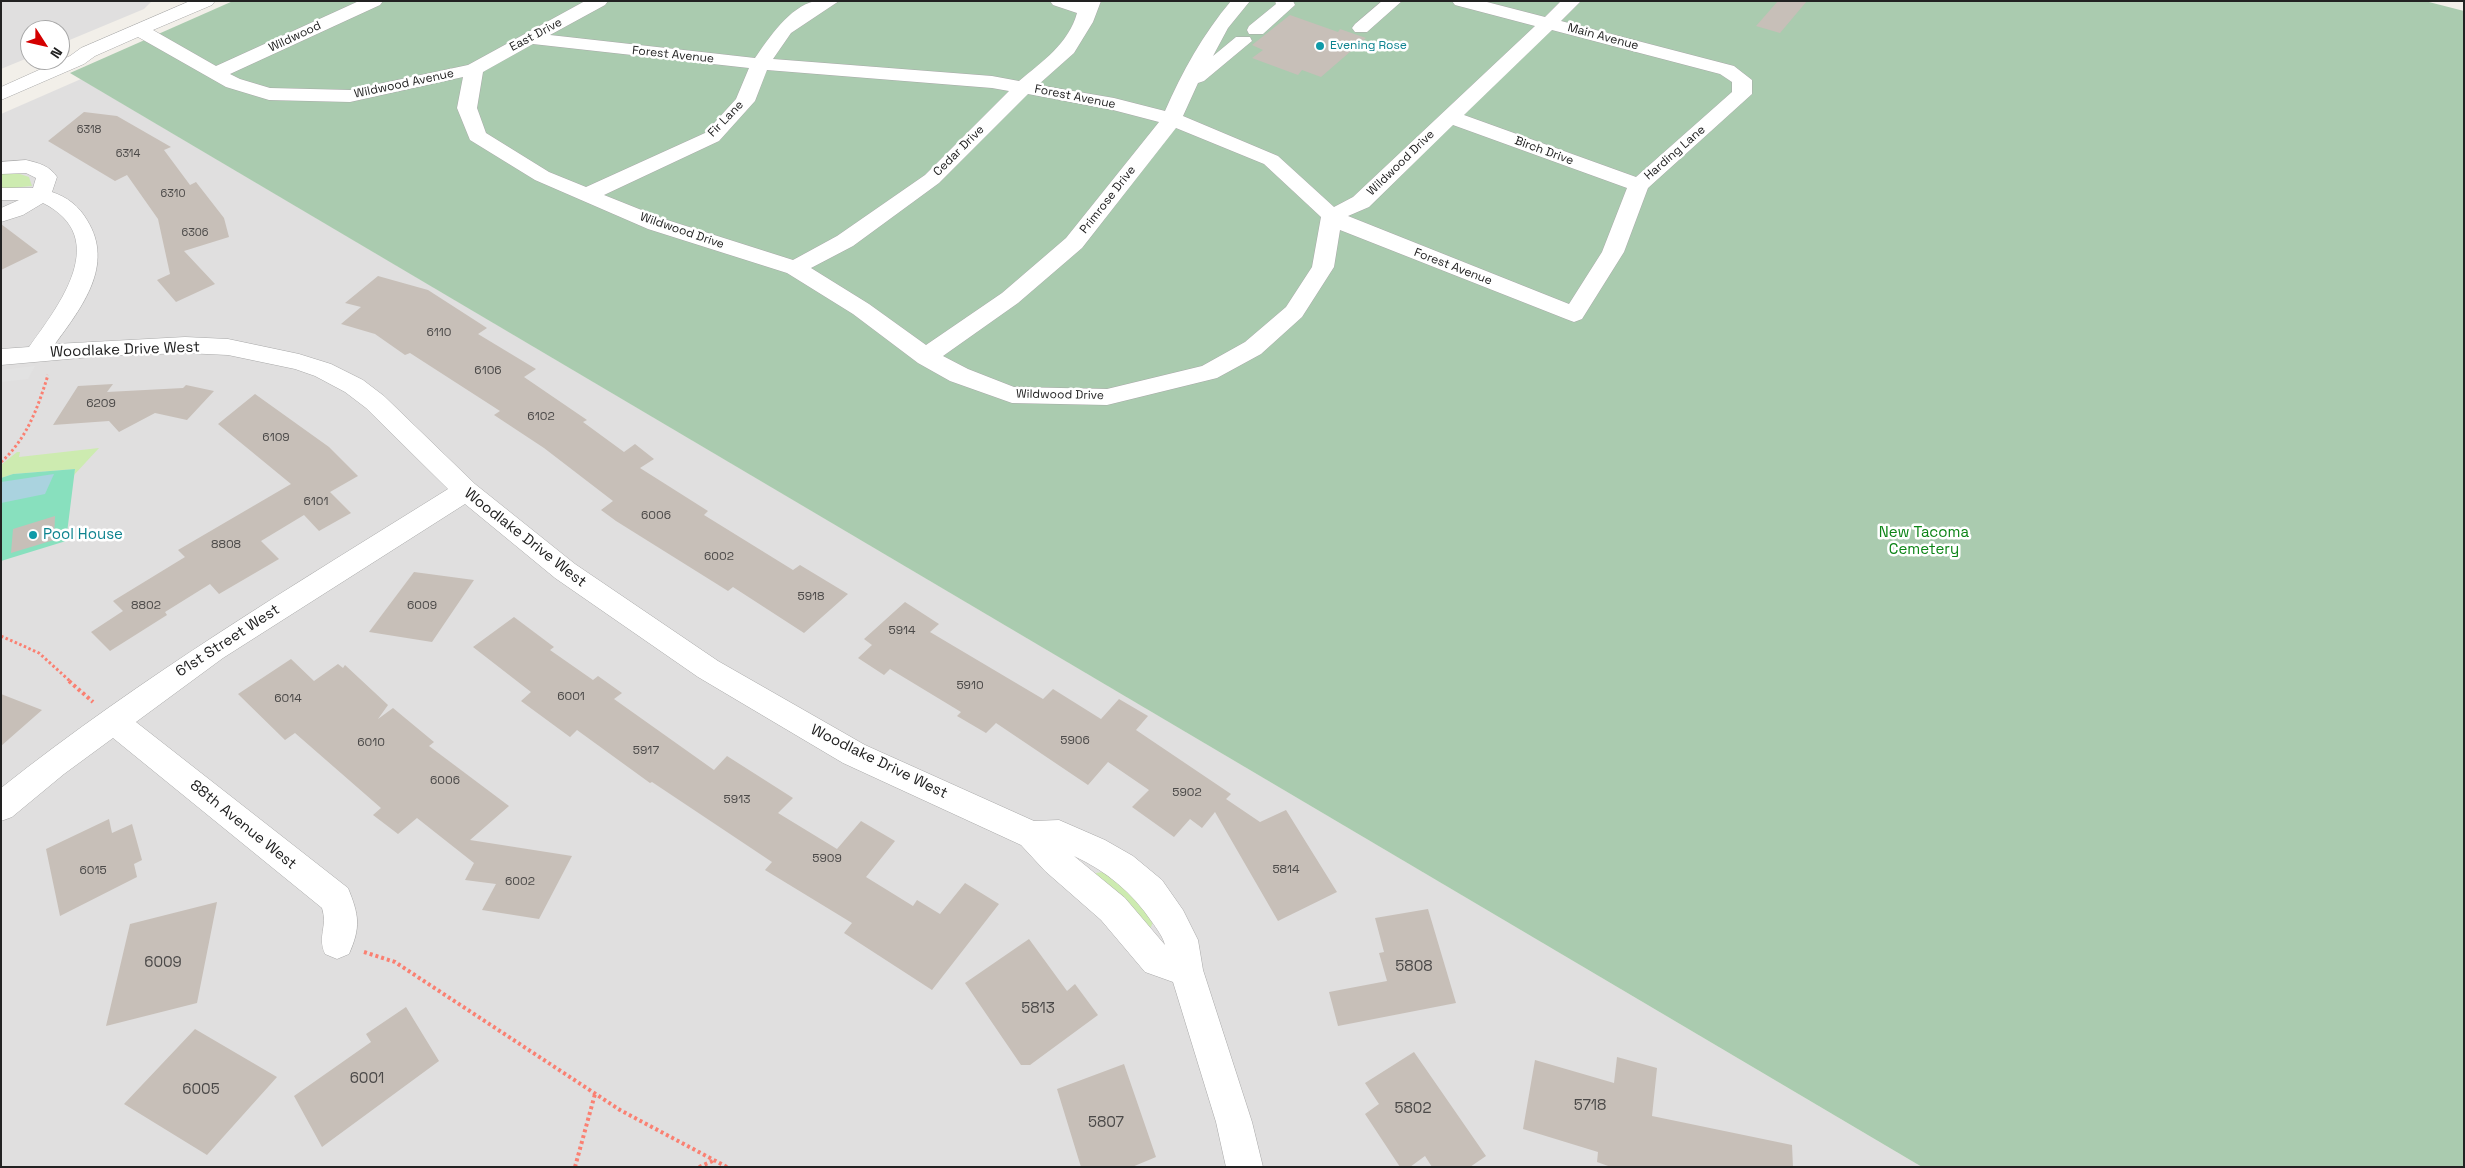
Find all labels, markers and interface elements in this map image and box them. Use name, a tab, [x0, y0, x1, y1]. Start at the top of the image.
street label: East Drive	[507, 15, 565, 55]
street label: Wildwood	[267, 19, 323, 55]
north arrow	[20, 20, 70, 70]
street label: Main Avenue	[1566, 21, 1640, 53]
place label: Evening Rose	[1330, 39, 1407, 53]
marker: Evening Rose	[1314, 40, 1326, 52]
text: N	[46, 44, 67, 62]
street label: Forest Avenue	[631, 44, 715, 66]
street label: Wildwood Avenue	[353, 66, 455, 102]
street label: Forest Avenue	[1033, 82, 1117, 112]
street label: Fir Lane	[705, 98, 747, 140]
house number: 6318	[77, 123, 101, 137]
street label: Cedar Drive	[931, 123, 987, 179]
street label: Harding Lane	[1642, 123, 1708, 183]
street label: Wildwood Drive	[1364, 127, 1438, 199]
street label: Birch Drive	[1513, 134, 1575, 168]
house number: 6314	[116, 147, 140, 161]
street label: Primrose Drive	[1077, 163, 1139, 237]
house number: 6310	[161, 187, 185, 201]
street label: Wildwood Drive	[638, 210, 726, 252]
house number: 6306	[181, 226, 209, 240]
street label: Forest Avenue	[1412, 246, 1494, 288]
house number: 6110	[426, 326, 452, 340]
street label: Woodlake Drive West	[50, 338, 200, 362]
house number: 6106	[474, 364, 502, 378]
street label: Wildwood Drive	[1016, 387, 1104, 403]
house number: 6209	[86, 397, 116, 411]
house number: 6102	[527, 410, 555, 424]
house number: 6109	[262, 431, 290, 445]
street label: Woodlake Drive West	[460, 485, 590, 591]
house number: 6101	[303, 495, 329, 509]
house number: 6006	[641, 509, 671, 523]
park label: New Tacoma Cemetery	[1879, 524, 1969, 559]
place label: Pool House	[43, 526, 123, 544]
marker: Pool House	[27, 529, 39, 541]
house number: 8808	[211, 538, 241, 552]
house number: 6002	[704, 550, 734, 564]
house number: 5918	[797, 590, 825, 604]
house number: 8802	[131, 599, 161, 613]
house number: 6009	[407, 599, 437, 613]
street label: 61st Street West	[173, 601, 283, 681]
house number: 5914	[888, 624, 916, 638]
house number: 5910	[956, 679, 984, 693]
house number: 6001	[557, 690, 585, 704]
house number: 6014	[274, 692, 302, 706]
street label: Woodlake Drive West	[808, 721, 950, 803]
house number: 5906	[1060, 734, 1090, 748]
house number: 6010	[357, 736, 385, 750]
house number: 5917	[633, 744, 659, 758]
house number: 6006	[430, 774, 460, 788]
street label: 88th Avenue West	[186, 777, 300, 873]
house number: 5902	[1172, 786, 1202, 800]
house number: 5913	[724, 793, 750, 807]
house number: 5909	[812, 852, 842, 866]
house number: 5814	[1272, 863, 1300, 877]
house number: 6015	[79, 864, 107, 878]
house number: 6002	[505, 875, 535, 889]
house number: 6009	[144, 954, 182, 972]
house number: 5808	[1395, 958, 1433, 976]
house number: 5813	[1021, 1000, 1055, 1018]
house number: 6001	[350, 1070, 384, 1088]
house number: 6005	[182, 1081, 220, 1099]
house number: 5718	[1574, 1097, 1606, 1115]
house number: 5802	[1395, 1100, 1431, 1118]
house number: 5807	[1088, 1114, 1124, 1132]

